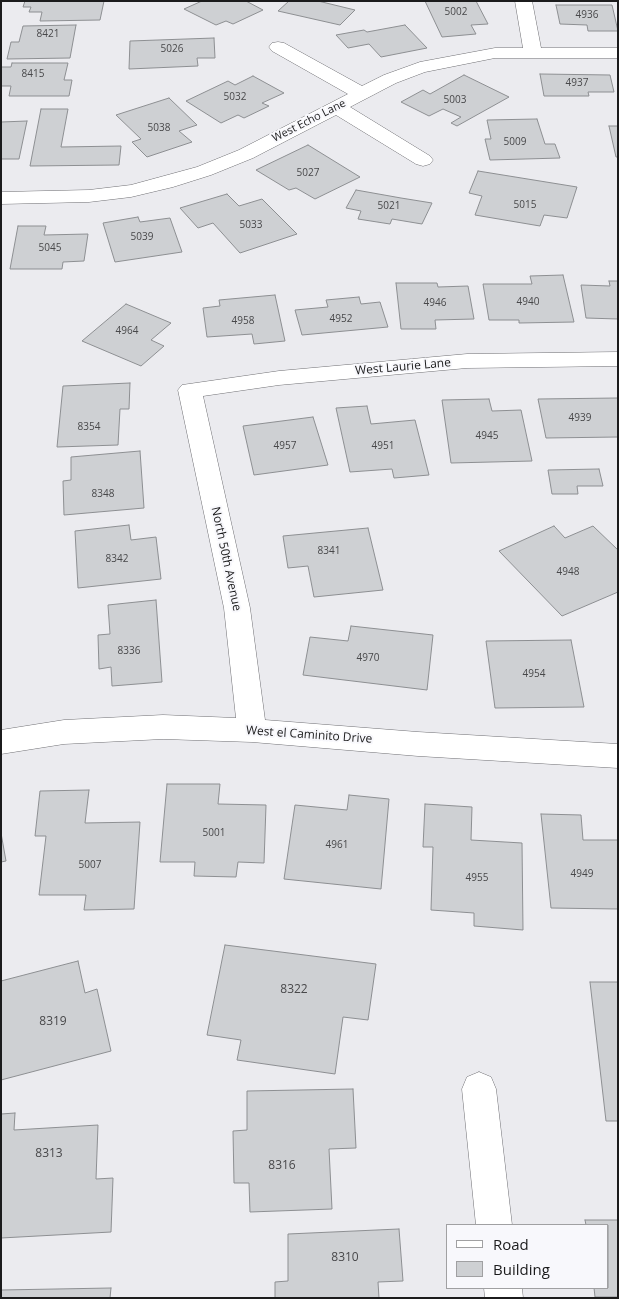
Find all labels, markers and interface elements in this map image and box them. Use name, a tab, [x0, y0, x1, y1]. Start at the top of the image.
house number: 5002	[445, 6, 467, 18]
house number: 4936	[576, 9, 598, 21]
house number: 8421	[37, 28, 59, 40]
house number: 5026	[161, 43, 183, 55]
house number: 8415	[22, 68, 44, 80]
house number: 4937	[566, 77, 588, 89]
house number: 5032	[224, 91, 246, 103]
house number: 5003	[444, 94, 466, 106]
street label: West Echo Lane	[270, 97, 348, 145]
house number: 5038	[148, 122, 170, 134]
house number: 5009	[504, 136, 526, 148]
house number: 5027	[297, 167, 319, 179]
house number: 5015	[514, 199, 536, 211]
house number: 5021	[378, 200, 400, 212]
house number: 5033	[240, 219, 262, 231]
house number: 5039	[131, 231, 153, 243]
house number: 5045	[39, 242, 61, 254]
house number: 4940	[517, 296, 539, 308]
house number: 4946	[424, 297, 446, 309]
house number: 4952	[330, 313, 352, 325]
house number: 4958	[232, 315, 254, 327]
house number: 4964	[116, 325, 138, 337]
street label: West Laurie Lane	[355, 356, 451, 378]
house number: 4939	[569, 412, 591, 424]
house number: 8354	[78, 421, 100, 433]
house number: 4945	[476, 430, 498, 442]
house number: 4957	[274, 440, 296, 452]
house number: 4951	[372, 440, 394, 452]
house number: 8348	[92, 488, 114, 500]
street label: North 50th Avenue	[208, 506, 244, 612]
house number: 8341	[318, 545, 340, 557]
house number: 8342	[106, 553, 128, 565]
house number: 4948	[557, 566, 579, 578]
house number: 8336	[118, 645, 140, 657]
house number: 4970	[357, 652, 379, 664]
house number: 4954	[523, 668, 545, 680]
street label: West el Caminito Drive	[245, 723, 373, 747]
house number: 5001	[203, 827, 225, 839]
house number: 4961	[326, 839, 348, 851]
house number: 5007	[79, 859, 101, 871]
house number: 4949	[571, 868, 593, 880]
house number: 4955	[466, 872, 488, 884]
house number: 8322	[280, 983, 308, 997]
house number: 8319	[39, 1015, 67, 1029]
house number: 8313	[35, 1147, 63, 1161]
house number: 8316	[268, 1159, 296, 1173]
legend	[446, 1224, 609, 1289]
text: Road	[493, 1234, 529, 1254]
house number: 8310	[331, 1251, 359, 1265]
text: Building	[493, 1259, 550, 1279]

